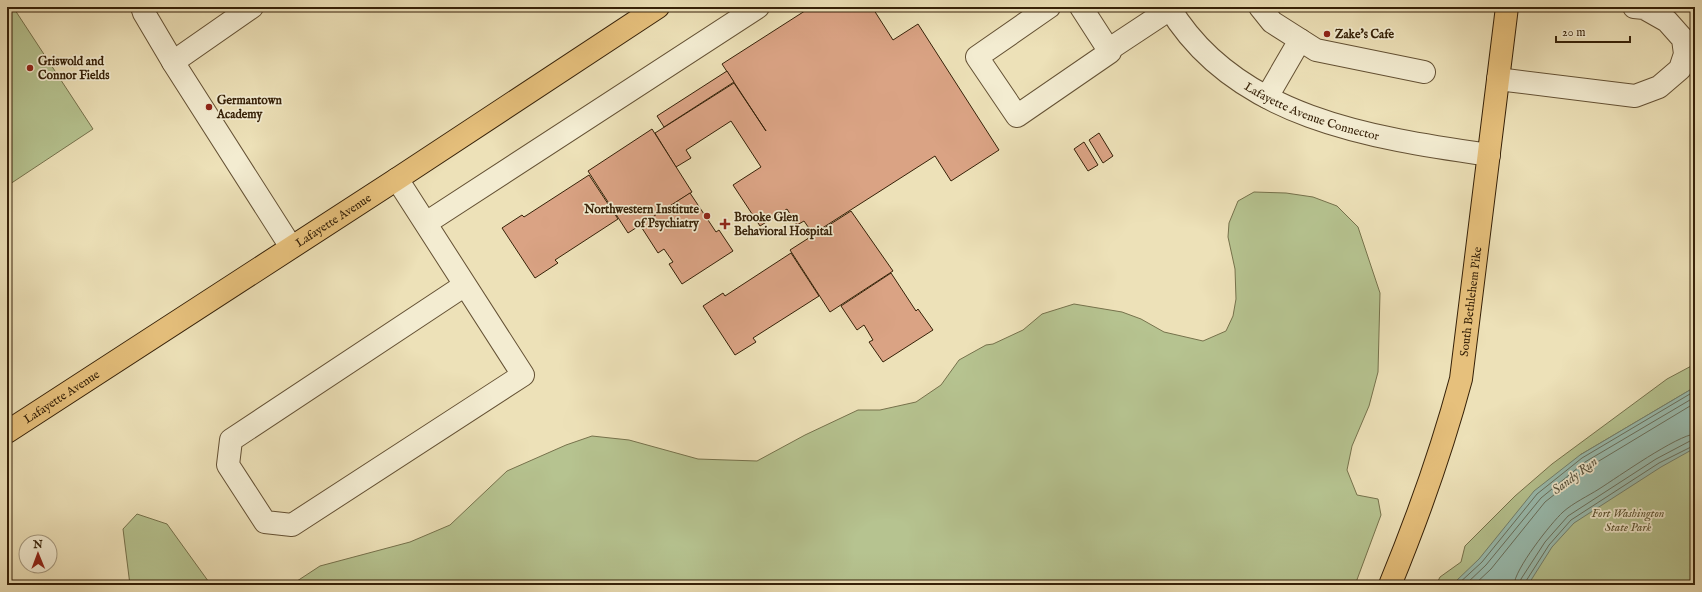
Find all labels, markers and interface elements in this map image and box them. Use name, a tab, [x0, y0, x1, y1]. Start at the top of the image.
scale bar	[1556, 18, 1630, 44]
text: 20 m	[1562, 25, 1585, 40]
place label: Zake's Cafe	[1335, 27, 1395, 42]
marker: Zake's Cafe	[1322, 29, 1332, 39]
place label: Griswold and Connor Fields	[38, 54, 110, 83]
marker: Griswold and Connor Fields	[25, 63, 35, 73]
street label: Lafayette Avenue Connector	[1242, 79, 1381, 144]
place label: Germantown Academy	[216, 93, 283, 123]
marker: Germantown Academy	[204, 102, 214, 112]
street label: Lafayette Avenue	[293, 190, 375, 250]
place label: Northwestern Institute of Psychiatry	[583, 202, 700, 232]
place label: Brooke Glen Behavioral Hospital	[734, 210, 833, 240]
marker: Northwestern Institute of Psychiatry	[702, 211, 712, 221]
marker: Brooke Glen Behavioral Hospital	[719, 218, 731, 230]
street label: South Bethlehem Pike	[1456, 245, 1485, 357]
street label: Lafayette Avenue	[21, 366, 103, 427]
water label: Sandy Run	[1549, 453, 1601, 499]
park label: Fort Washington State Park	[1592, 506, 1665, 535]
north arrow	[18, 534, 58, 574]
text: N	[32, 538, 43, 552]

